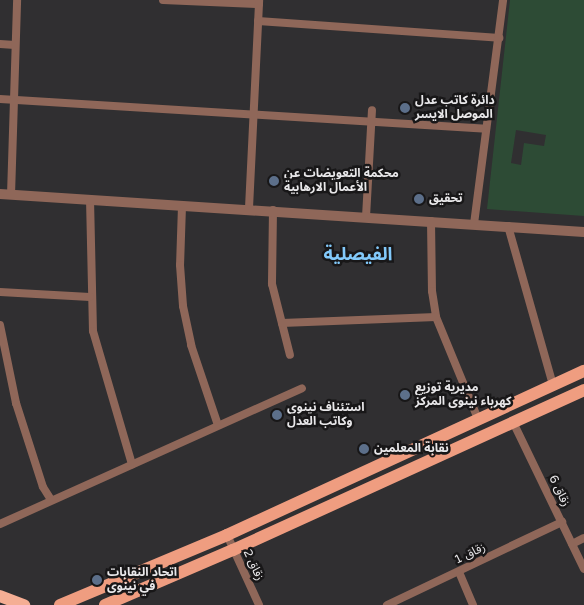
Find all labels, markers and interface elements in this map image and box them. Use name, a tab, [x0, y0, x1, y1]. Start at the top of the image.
place label: دائرة كاتب عدل الموصل الايسر	[415, 94, 495, 122]
marker: دائرة كاتب عدل الموصل الايسر	[399, 102, 411, 114]
place label: محكمة التعويضات عن الأعمال الارهابية	[284, 167, 399, 195]
marker: محكمة التعويضات عن الأعمال الارهابية	[268, 175, 280, 187]
place label: تحقيق	[429, 192, 463, 206]
marker: تحقيق	[413, 193, 425, 205]
district label: الفيصلية	[324, 243, 392, 265]
place label: مديرية توزيع كهرباء نينوى المركز	[415, 381, 511, 409]
marker: مديرية توزيع كهرباء نينوى المركز	[399, 389, 411, 401]
place label: استئناف نينوى وكاتب العدل	[287, 401, 364, 429]
marker: استئناف نينوى وكاتب العدل	[271, 409, 283, 421]
place label: نقابة المعلمين	[374, 442, 449, 456]
marker: نقابة المعلمين	[358, 443, 370, 455]
street label: زقاق 6	[545, 473, 573, 509]
street label: زقاق 1	[452, 540, 488, 568]
street label: زقاق 2	[240, 547, 266, 583]
place label: اتحاد النقابات في نينوى	[107, 566, 177, 594]
marker: اتحاد النقابات في نينوى	[91, 574, 103, 586]

